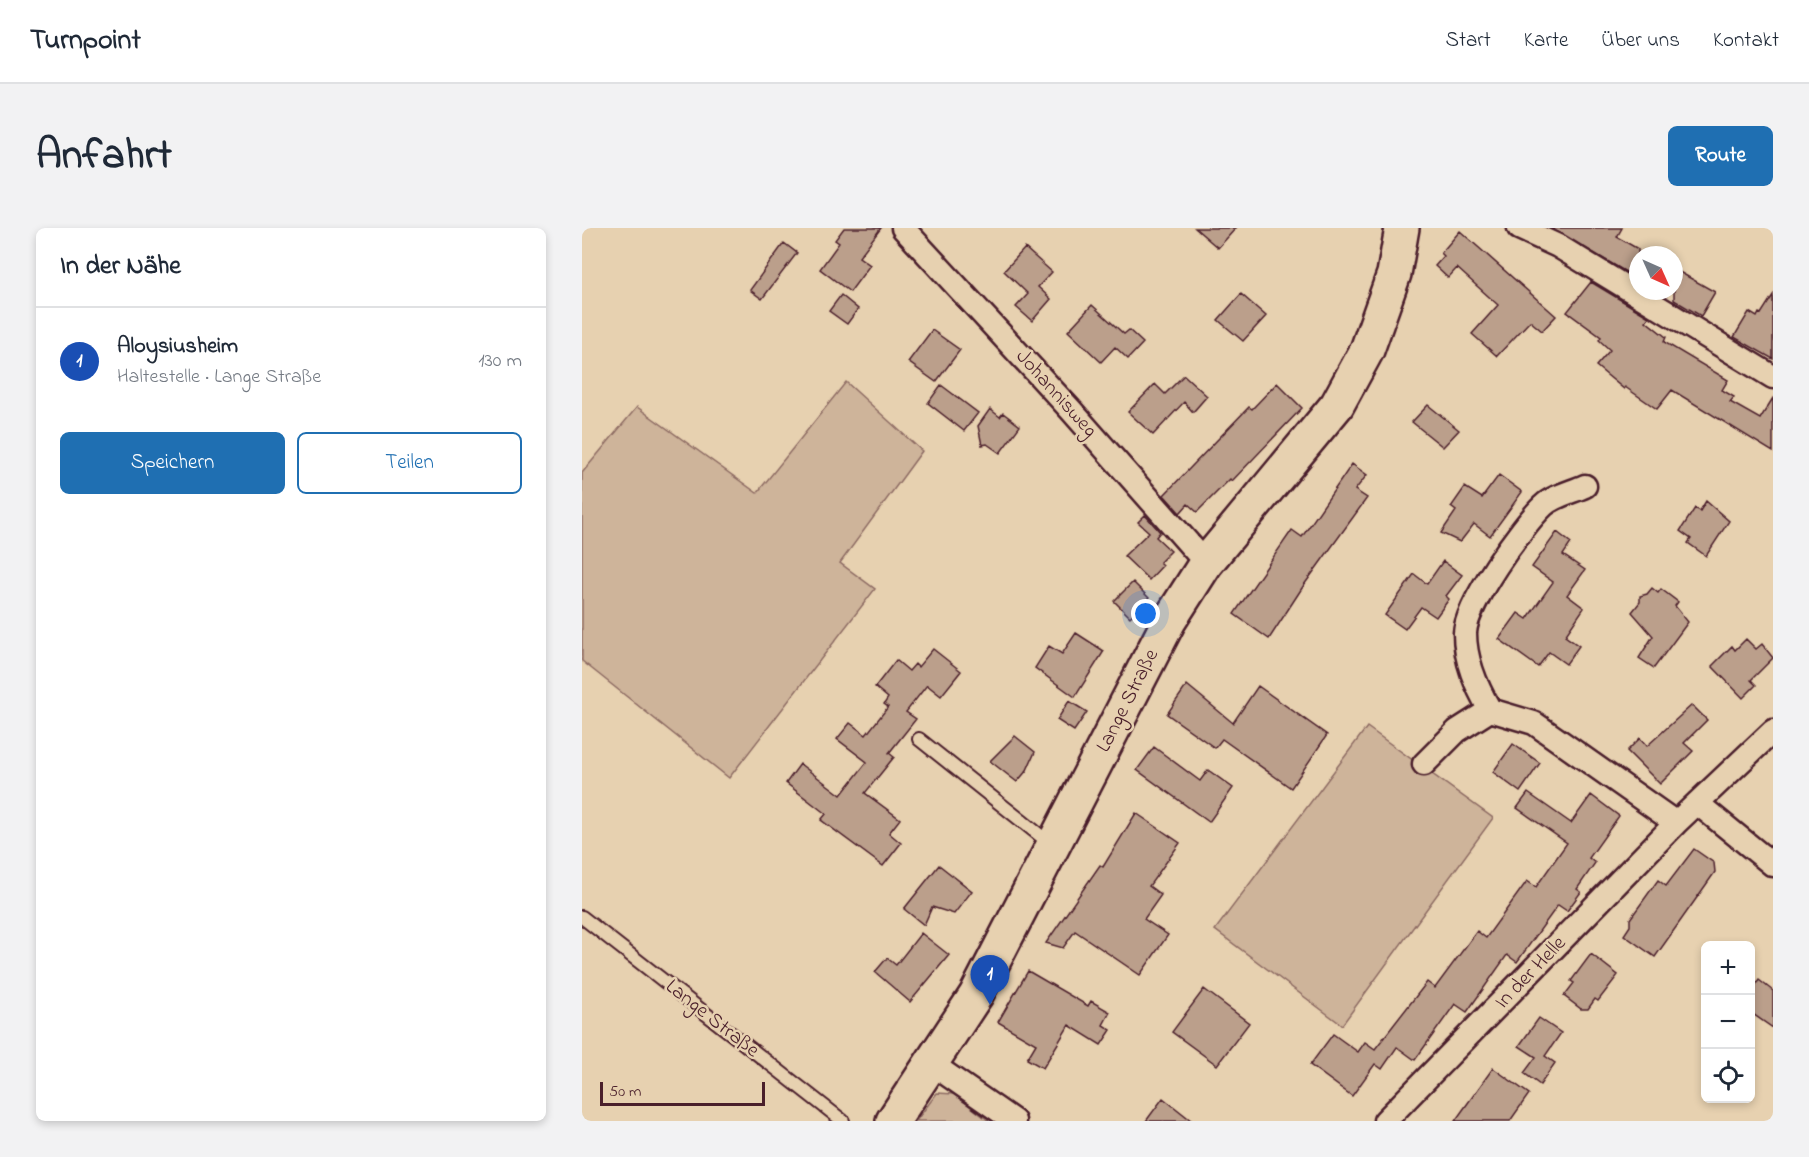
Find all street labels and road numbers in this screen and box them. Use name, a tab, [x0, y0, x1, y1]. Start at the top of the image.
street label: Johannisweg	[1007, 343, 1104, 446]
street label: Lange Straße	[1089, 644, 1169, 759]
street label: In der Helle	[1488, 929, 1574, 1016]
street label: Lange Straße	[657, 973, 766, 1067]

